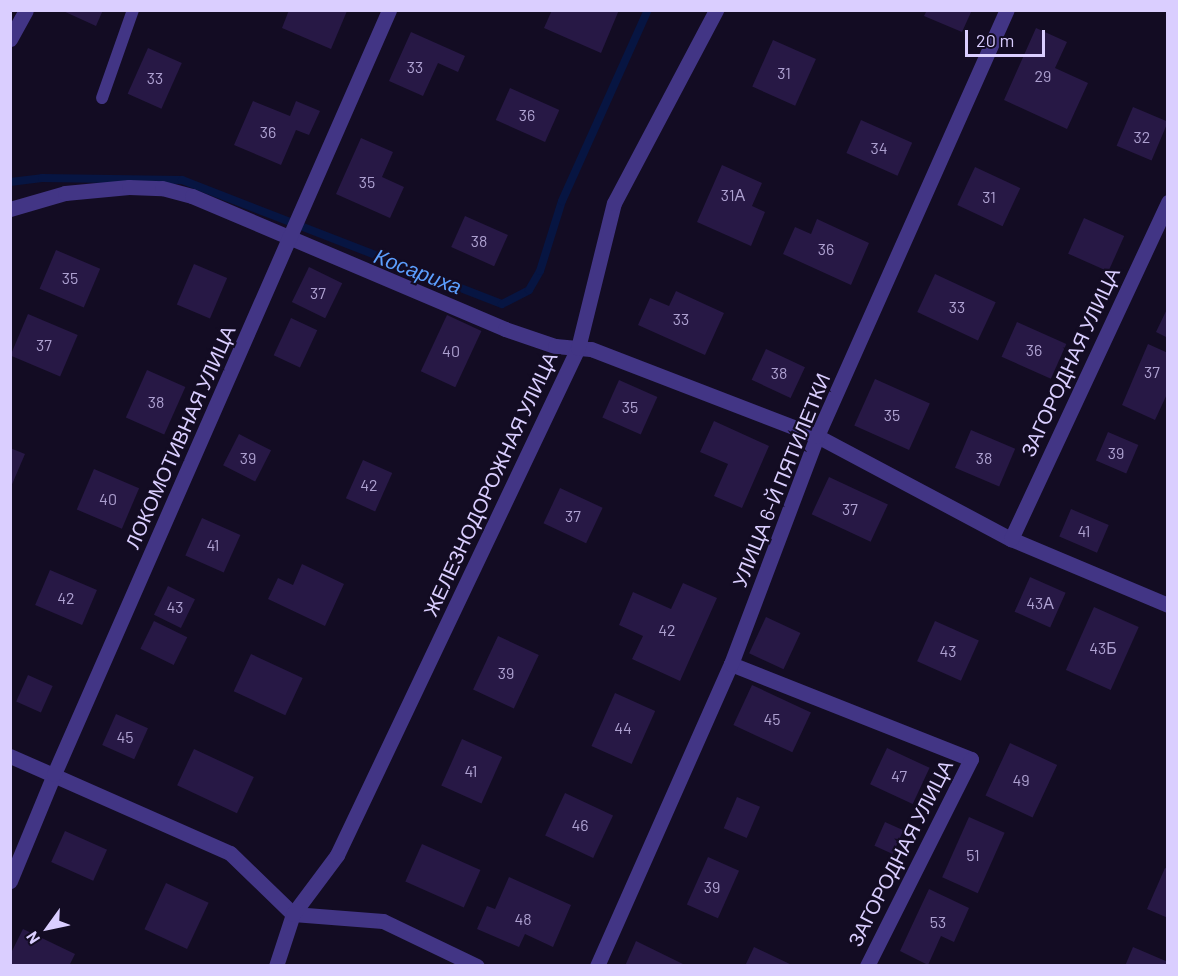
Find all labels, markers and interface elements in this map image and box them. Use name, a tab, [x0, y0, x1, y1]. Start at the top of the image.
scale bar	[968, 18, 1048, 56]
text: 20 m	[976, 29, 1014, 51]
house number: 33	[407, 57, 423, 77]
house number: 31	[777, 63, 791, 83]
house number: 29	[1035, 66, 1051, 86]
house number: 33	[147, 68, 163, 88]
house number: 36	[519, 105, 535, 125]
house number: 36	[260, 122, 276, 142]
house number: 32	[1134, 127, 1150, 147]
house number: 34	[870, 138, 888, 158]
house number: 35	[359, 172, 375, 192]
house number: 31А	[721, 185, 745, 205]
house number: 31	[982, 187, 996, 207]
house number: 38	[471, 231, 487, 251]
house number: 36	[818, 239, 834, 259]
water label: Косариха	[371, 243, 465, 299]
street label: ЗАГОРОДНАЯ УЛИЦА	[1016, 264, 1124, 460]
house number: 35	[62, 268, 78, 288]
house number: 37	[310, 283, 326, 303]
house number: 33	[949, 297, 965, 317]
house number: 33	[673, 309, 689, 329]
street label: ЛОКОМОТИВНАЯ УЛИЦА	[120, 322, 240, 552]
house number: 37	[36, 335, 52, 355]
house number: 36	[1026, 340, 1042, 360]
house number: 40	[442, 341, 460, 361]
street label: ЖЕЛЕЗНОДОРОЖНАЯ УЛИЦА	[418, 348, 562, 620]
house number: 37	[1144, 362, 1160, 382]
house number: 38	[771, 363, 787, 383]
street label: УЛИЦА 6-Й ПЯТИЛЕТКИ	[727, 370, 835, 590]
house number: 38	[148, 392, 164, 412]
house number: 35	[622, 397, 638, 417]
house number: 35	[884, 405, 900, 425]
house number: 39	[1108, 443, 1124, 463]
house number: 39	[240, 448, 256, 468]
house number: 38	[976, 448, 992, 468]
house number: 42	[360, 475, 378, 495]
house number: 40	[99, 489, 117, 509]
house number: 37	[842, 499, 858, 519]
house number: 37	[565, 506, 581, 526]
house number: 41	[1078, 521, 1090, 541]
house number: 41	[207, 535, 219, 555]
house number: 42	[57, 588, 75, 608]
house number: 43А	[1026, 593, 1054, 613]
house number: 43	[166, 597, 184, 617]
house number: 42	[658, 620, 676, 640]
house number: 43Б	[1089, 638, 1117, 658]
house number: 43	[939, 641, 957, 661]
house number: 39	[498, 663, 514, 683]
house number: 45	[763, 709, 781, 729]
house number: 44	[614, 718, 632, 738]
house number: 45	[116, 727, 134, 747]
street label: ЗАГОРОДНАЯ УЛИЦА	[843, 756, 957, 950]
house number: 41	[465, 761, 477, 781]
house number: 47	[891, 766, 907, 786]
house number: 49	[1012, 770, 1030, 790]
house number: 46	[571, 815, 589, 835]
house number: 51	[966, 845, 980, 865]
house number: 39	[704, 877, 720, 897]
north arrow	[18, 898, 78, 958]
house number: 48	[514, 909, 532, 929]
house number: 53	[930, 912, 946, 932]
text: N	[22, 928, 43, 948]

